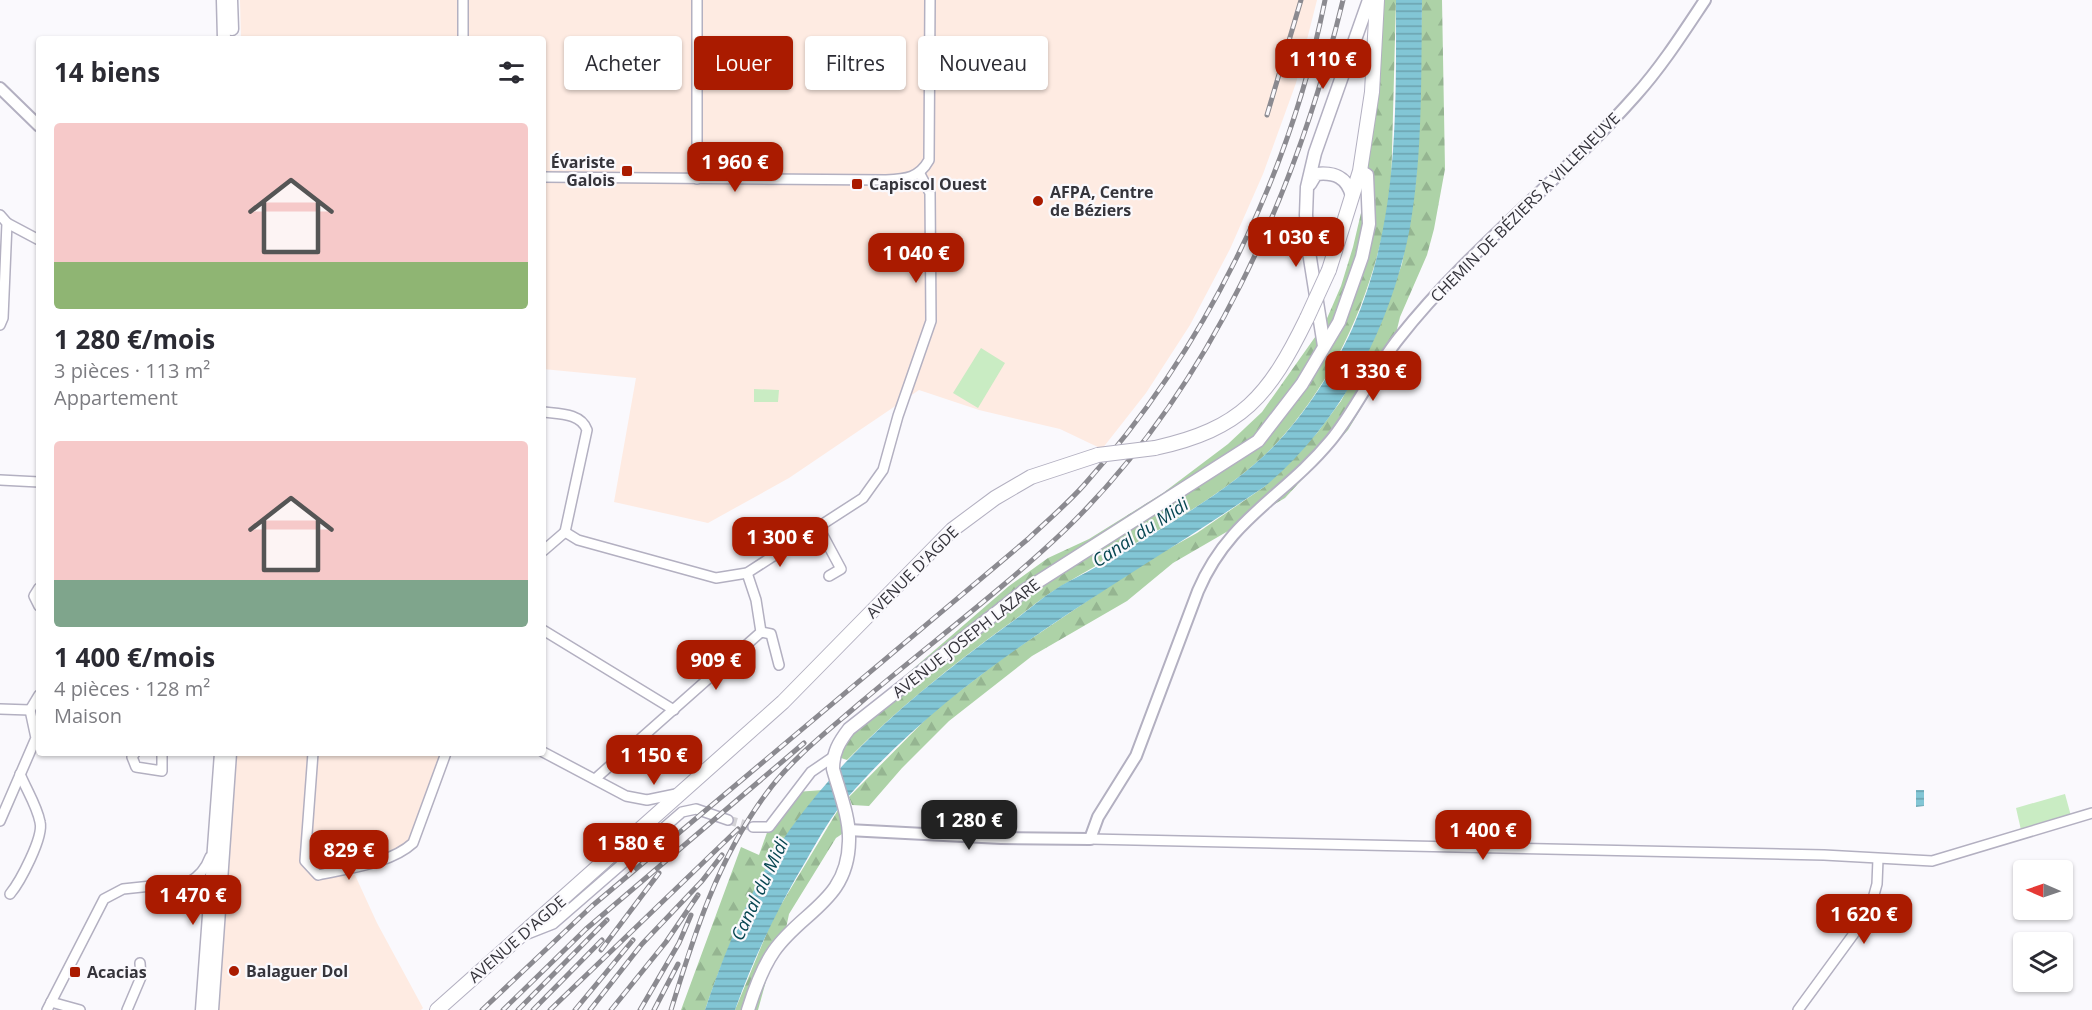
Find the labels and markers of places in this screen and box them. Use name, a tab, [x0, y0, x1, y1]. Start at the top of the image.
pin: 1 110 €	[1268, 39, 1378, 90]
pin: 1 960 €	[680, 142, 790, 193]
place label: Évariste Galois	[551, 151, 615, 191]
marker: Évariste Galois	[620, 164, 634, 178]
place label: Capiscol Ouest	[869, 173, 987, 195]
marker: Capiscol Ouest	[850, 177, 864, 191]
place label: AFPA, Centre de Béziers	[1050, 181, 1153, 221]
marker: AFPA, Centre de Béziers	[1031, 194, 1045, 208]
pin: 1 030 €	[1241, 217, 1351, 268]
pin: 1 040 €	[861, 233, 971, 284]
pin: 1 330 €	[1318, 351, 1428, 402]
pin: 1 300 €	[725, 517, 835, 568]
pin: 909 €	[674, 640, 758, 691]
pin: 1 150 €	[599, 735, 709, 786]
pin: 1 280 €	[914, 800, 1024, 851]
pin: 1 400 €	[1428, 810, 1538, 861]
pin: 1 580 €	[576, 823, 686, 874]
pin: 829 €	[307, 830, 391, 881]
pin: 1 470 €	[138, 875, 248, 926]
pin: 1 620 €	[1809, 894, 1919, 945]
place label: Balaguer Dol	[246, 960, 348, 982]
place label: Acacias	[87, 961, 147, 983]
marker: Balaguer Dol	[227, 964, 241, 978]
marker: Acacias	[68, 965, 82, 979]

